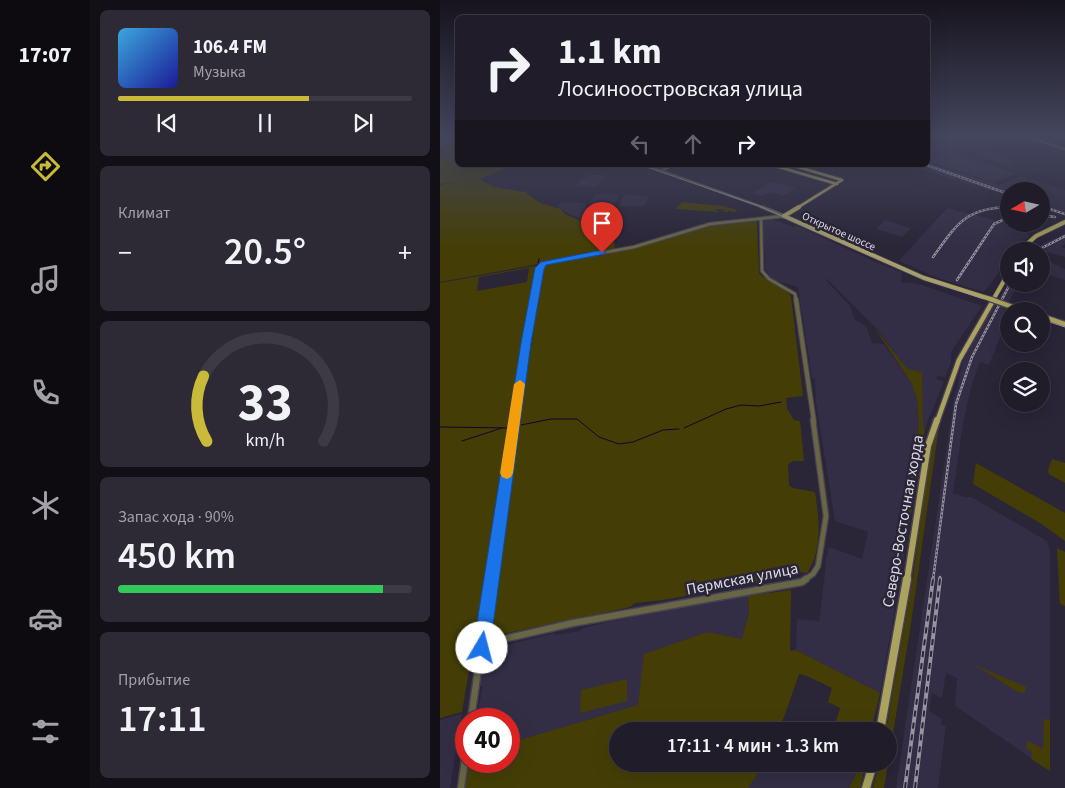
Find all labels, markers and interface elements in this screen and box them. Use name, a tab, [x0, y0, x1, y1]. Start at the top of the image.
text: 1.1 km	[558, 27, 662, 77]
text: 106.4 FM	[193, 34, 267, 61]
icon: right	[475, 35, 540, 100]
text: 17:07	[18, 39, 72, 71]
text: Музыка	[193, 61, 246, 83]
text: Лосиноостровская улица	[558, 73, 803, 105]
icon: previous	[153, 109, 181, 137]
icon: pause	[251, 109, 279, 137]
icon: next	[349, 109, 377, 137]
icon: left	[626, 130, 654, 158]
icon: ahead	[679, 130, 707, 158]
icon: right	[732, 130, 760, 158]
icon: directions	[28, 149, 63, 184]
north arrow	[1000, 182, 1050, 232]
map controls	[1000, 182, 1050, 412]
text: Климат	[118, 202, 170, 224]
pin	[581, 202, 623, 253]
icon: arrive	[588, 209, 616, 237]
street label: Открытое шоссе	[800, 209, 878, 255]
text: 20.5°	[224, 225, 306, 279]
text: −	[118, 233, 132, 273]
text: +	[398, 233, 412, 273]
button: sound	[1000, 242, 1050, 292]
icon: music	[28, 262, 63, 297]
button: search	[1000, 302, 1050, 352]
button: layers	[1000, 362, 1050, 412]
text: 33	[238, 367, 292, 441]
icon: phone	[28, 375, 63, 410]
text: km/h	[245, 428, 285, 453]
street label: Северо-Восточная хорда	[877, 433, 929, 609]
icon: climate	[28, 488, 63, 523]
text: Запас хода · 90%	[118, 506, 234, 528]
text: 450 km	[118, 529, 236, 583]
street label: Пермская улица	[684, 557, 800, 601]
icon: car	[28, 601, 63, 636]
position arrow	[455, 621, 507, 673]
text: Прибытие	[118, 669, 190, 691]
text: 17:11	[118, 692, 206, 746]
speed limit sign: 40	[455, 708, 520, 773]
icon: filters	[28, 714, 63, 749]
text: 17:11 · 4 мин · 1.3 km	[667, 733, 839, 760]

